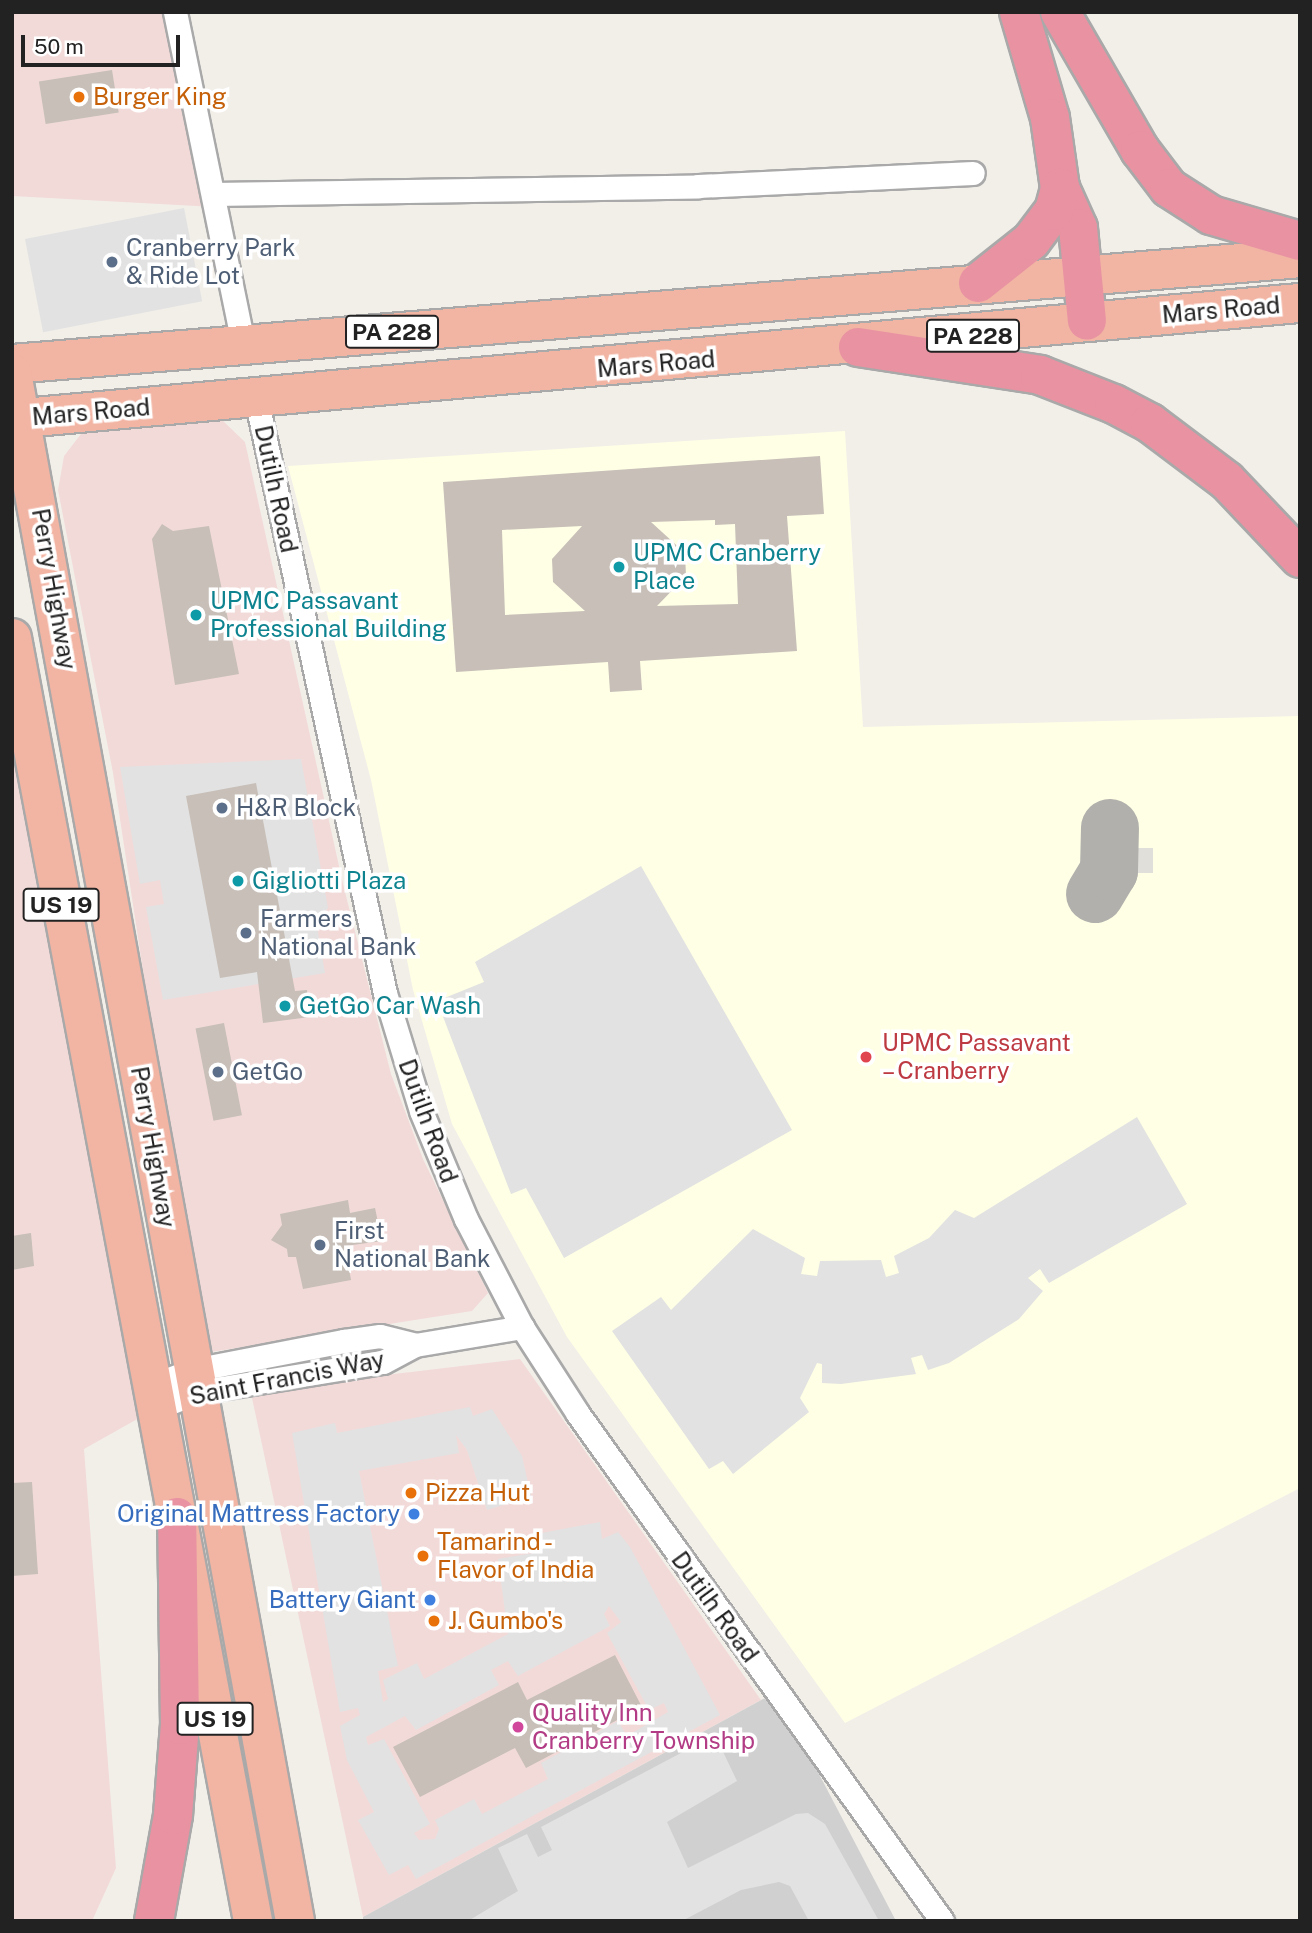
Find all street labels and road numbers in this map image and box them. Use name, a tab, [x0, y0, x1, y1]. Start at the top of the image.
street label: Mars Road	[1161, 290, 1281, 330]
road number: PA 228	[345, 312, 439, 352]
road number: PA 228	[926, 316, 1020, 356]
street label: Mars Road	[596, 344, 716, 384]
street label: Mars Road	[31, 392, 151, 432]
street label: Dutilh Road	[248, 423, 304, 555]
street label: Perry Highway	[26, 506, 82, 672]
road number: US 19	[22, 885, 100, 924]
street label: Dutilh Road	[392, 1055, 464, 1187]
street label: Perry Highway	[125, 1064, 181, 1230]
street label: Saint Francis Way	[187, 1345, 387, 1411]
street label: Dutilh Road	[665, 1546, 765, 1668]
road number: US 19	[176, 1700, 254, 1738]

